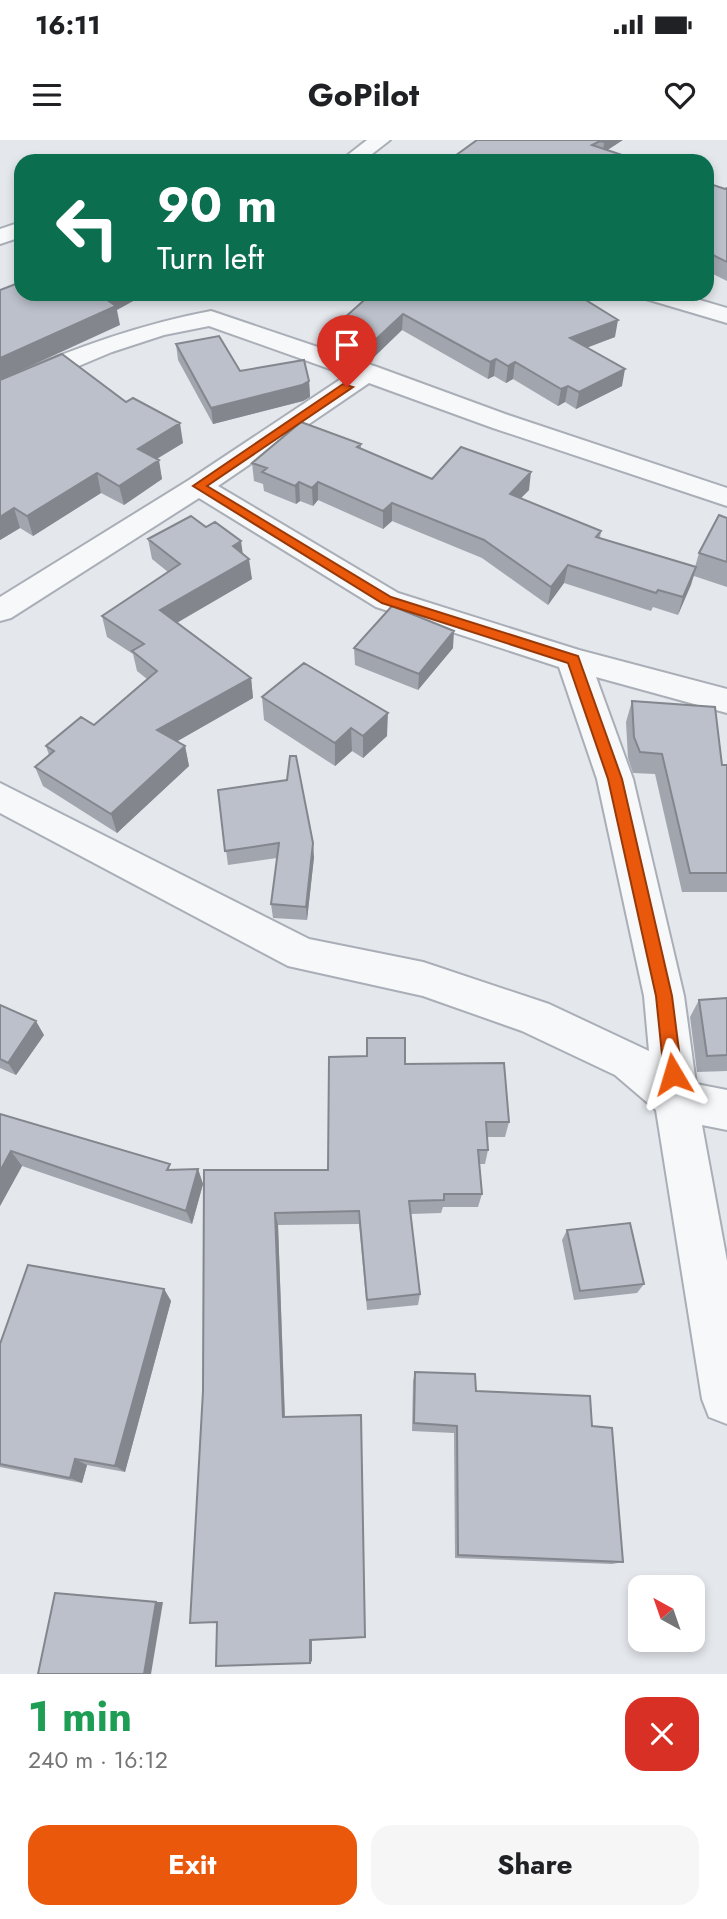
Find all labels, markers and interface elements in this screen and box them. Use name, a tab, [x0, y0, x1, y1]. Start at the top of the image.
text: 16:11	[35, 6, 100, 44]
text: GoPilot	[308, 72, 419, 118]
icon: menu	[28, 76, 66, 114]
icon: heart	[661, 76, 699, 114]
text: 90 m	[157, 170, 277, 240]
icon: left	[42, 182, 133, 273]
text: Turn left	[157, 235, 264, 281]
pin	[317, 315, 377, 387]
icon: arrive	[328, 326, 366, 364]
position arrow	[636, 1037, 710, 1111]
north arrow	[628, 1575, 705, 1652]
map controls	[628, 1575, 705, 1652]
text: 1 min	[28, 1686, 132, 1747]
button: close	[625, 1697, 699, 1771]
text: 240 m · 16:12	[28, 1743, 168, 1777]
button: Exit	[28, 1825, 357, 1905]
button: Share	[371, 1825, 699, 1905]

